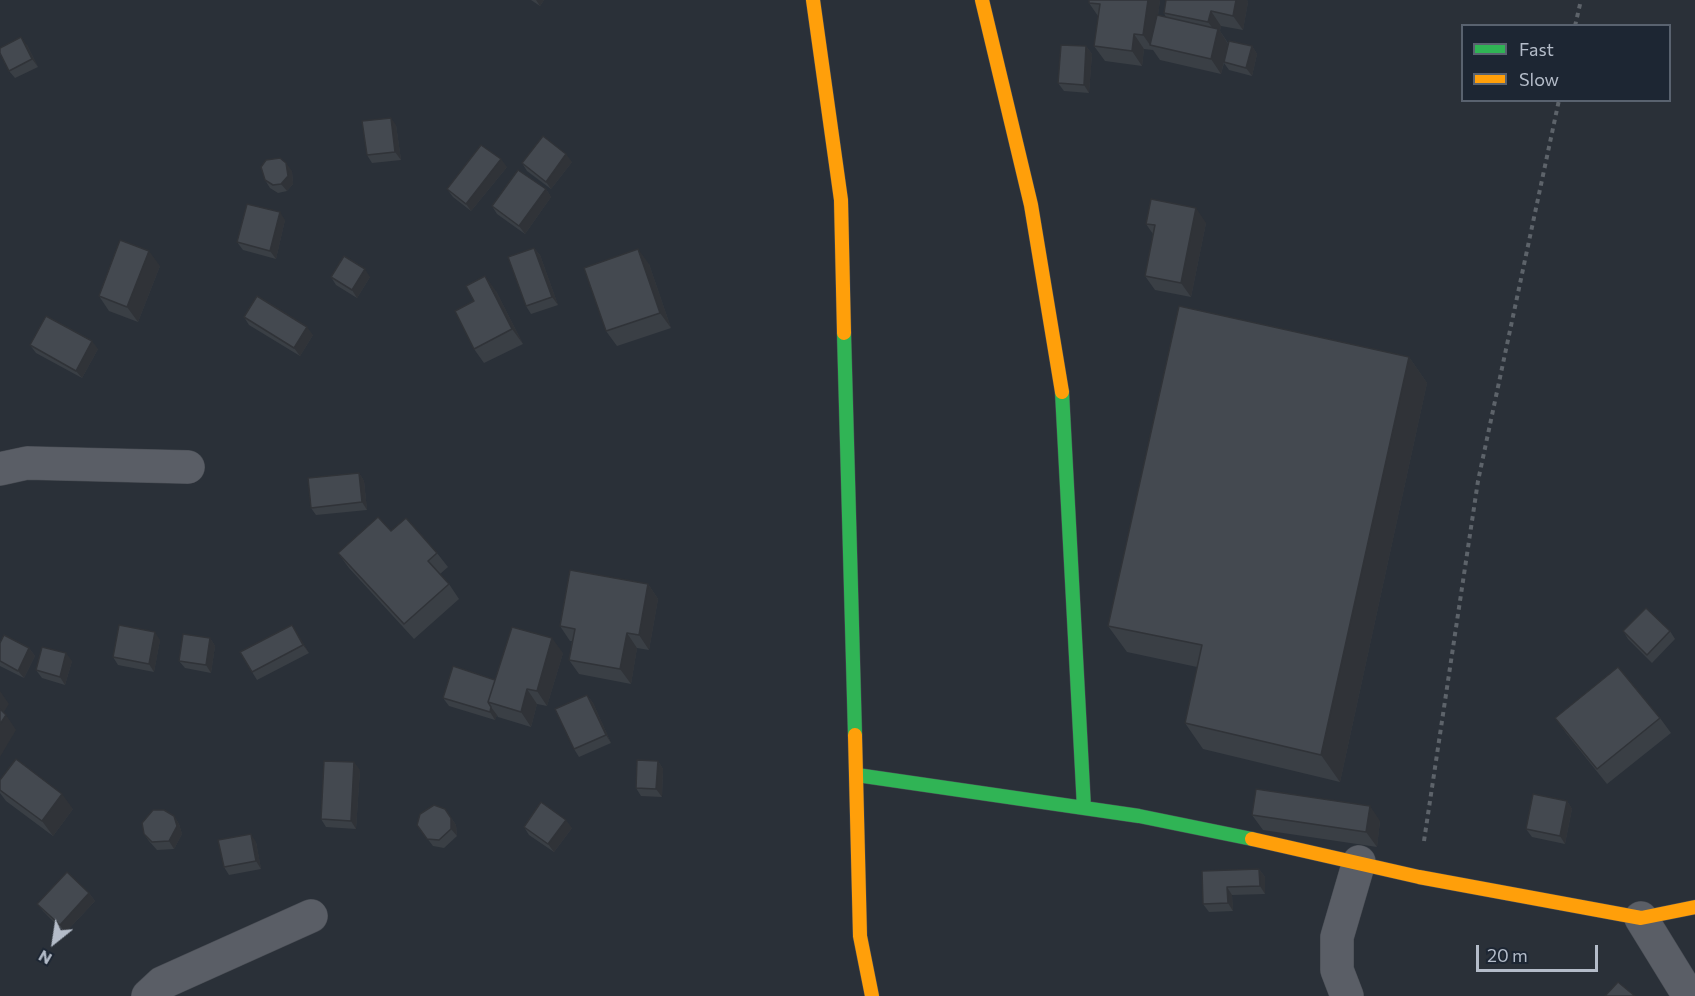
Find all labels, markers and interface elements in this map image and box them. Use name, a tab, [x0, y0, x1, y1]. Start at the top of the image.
legend	[1461, 24, 1671, 102]
text: Fast	[1519, 38, 1554, 60]
text: Slow	[1519, 68, 1559, 90]
north arrow	[24, 912, 84, 972]
scale bar	[1479, 933, 1600, 971]
text: 20 m	[1487, 944, 1528, 966]
text: N	[35, 947, 55, 969]

